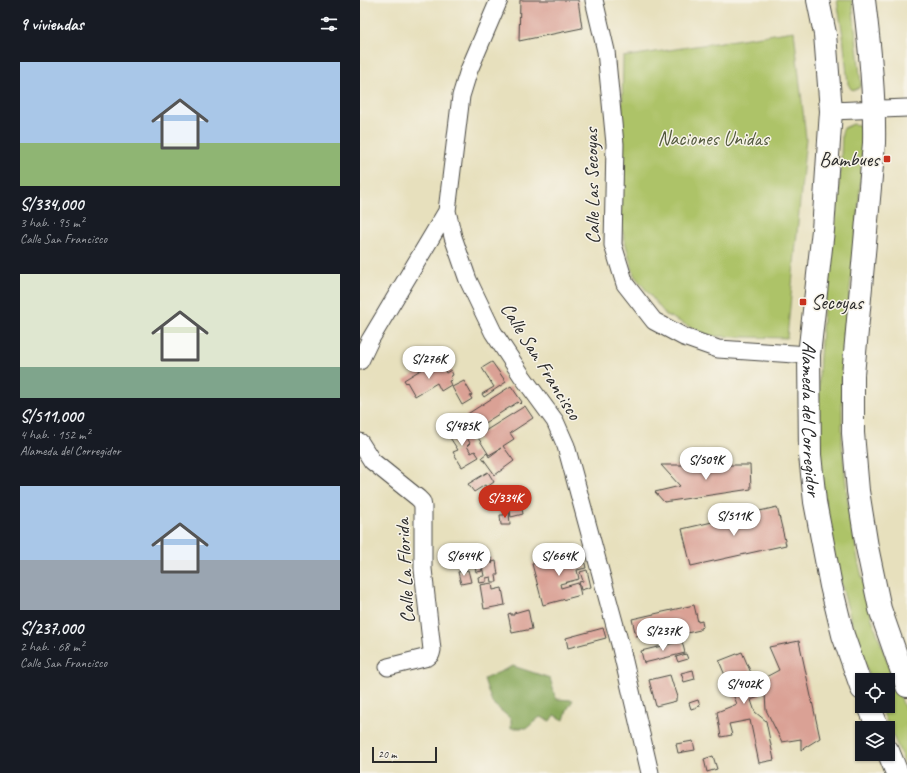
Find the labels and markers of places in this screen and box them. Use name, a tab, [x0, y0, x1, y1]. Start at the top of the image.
place label: Bambues	[819, 147, 881, 172]
marker: Bambues	[882, 154, 892, 164]
place label: Secoyas	[811, 290, 865, 315]
marker: Secoyas	[798, 297, 808, 307]
pin: S/276K	[396, 346, 462, 380]
pin: S/485K	[429, 413, 495, 447]
pin: S/509K	[673, 447, 739, 481]
pin: S/334K	[472, 485, 538, 519]
pin: S/511K	[701, 503, 767, 537]
pin: S/644K	[431, 543, 497, 577]
pin: S/664K	[526, 543, 592, 577]
pin: S/237K	[630, 618, 696, 652]
pin: S/402K	[711, 671, 777, 705]

